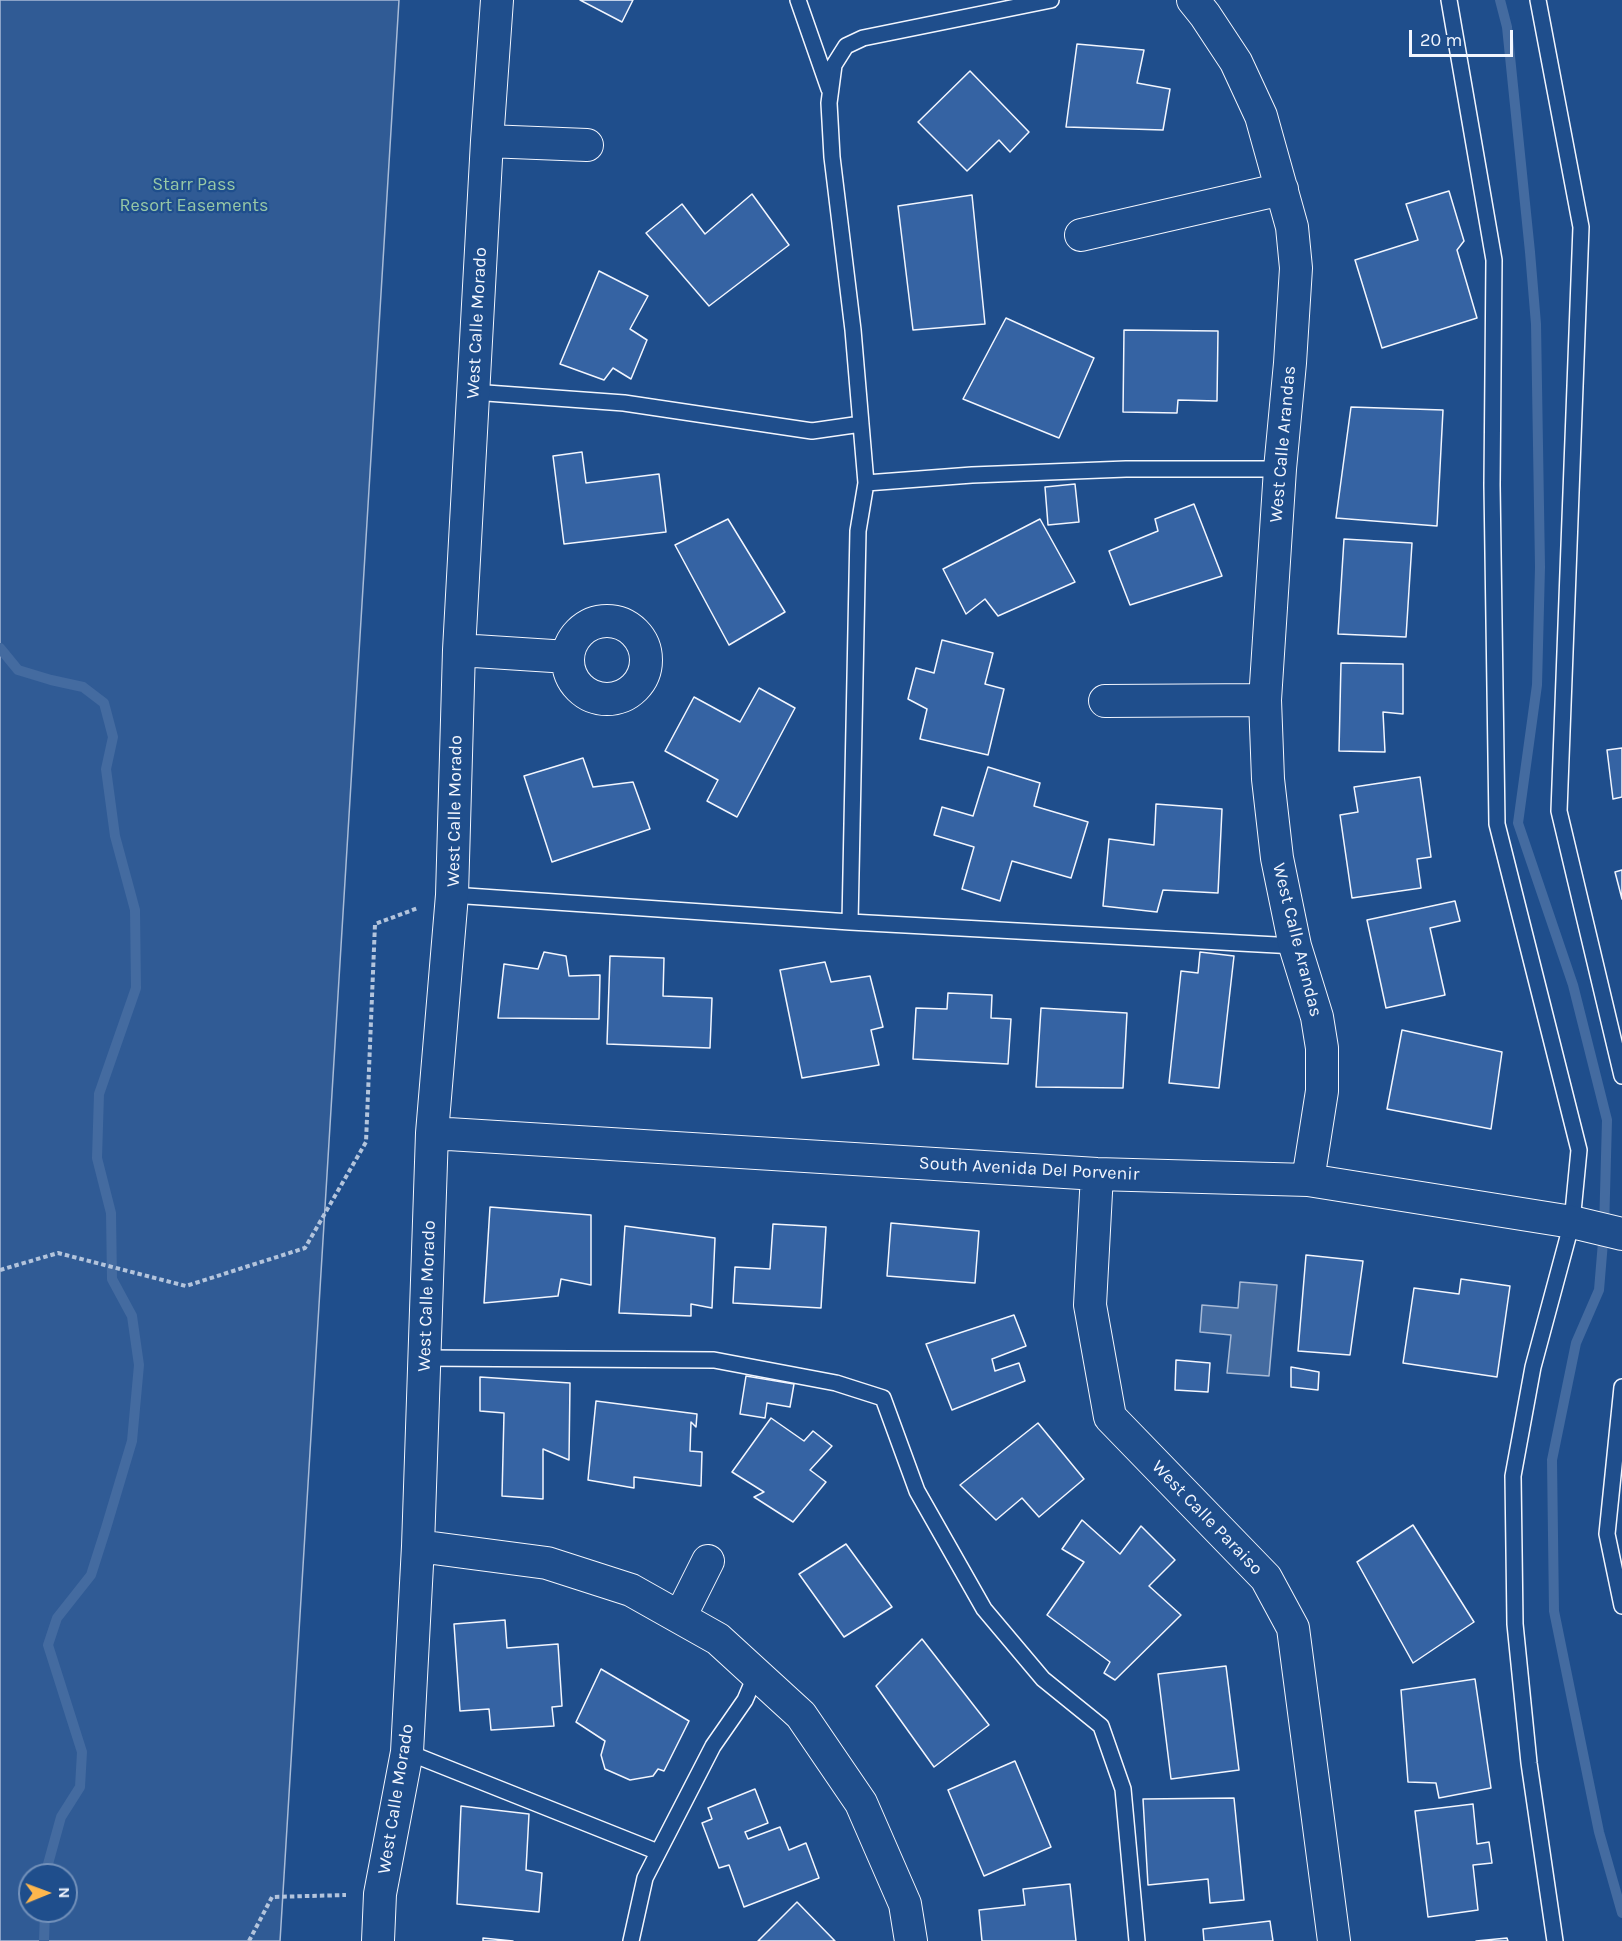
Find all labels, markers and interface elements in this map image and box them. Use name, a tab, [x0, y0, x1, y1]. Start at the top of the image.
scale bar	[1412, 18, 1516, 56]
text: 20 m	[1420, 29, 1462, 51]
park label: Starr Pass Resort Easements	[119, 174, 269, 216]
street label: West Calle Morado	[462, 247, 492, 399]
street label: West Calle Arandas	[1265, 365, 1301, 523]
street label: West Calle Morado	[443, 735, 467, 887]
street label: West Calle Arandas	[1267, 861, 1327, 1019]
street label: South Avenida Del Porvenir	[918, 1152, 1140, 1186]
street label: West Calle Morado	[414, 1220, 440, 1372]
street label: West Calle Paraiso	[1147, 1456, 1267, 1580]
street label: West Calle Morado	[373, 1722, 419, 1876]
north arrow	[18, 1863, 78, 1923]
text: N	[55, 1887, 74, 1899]

